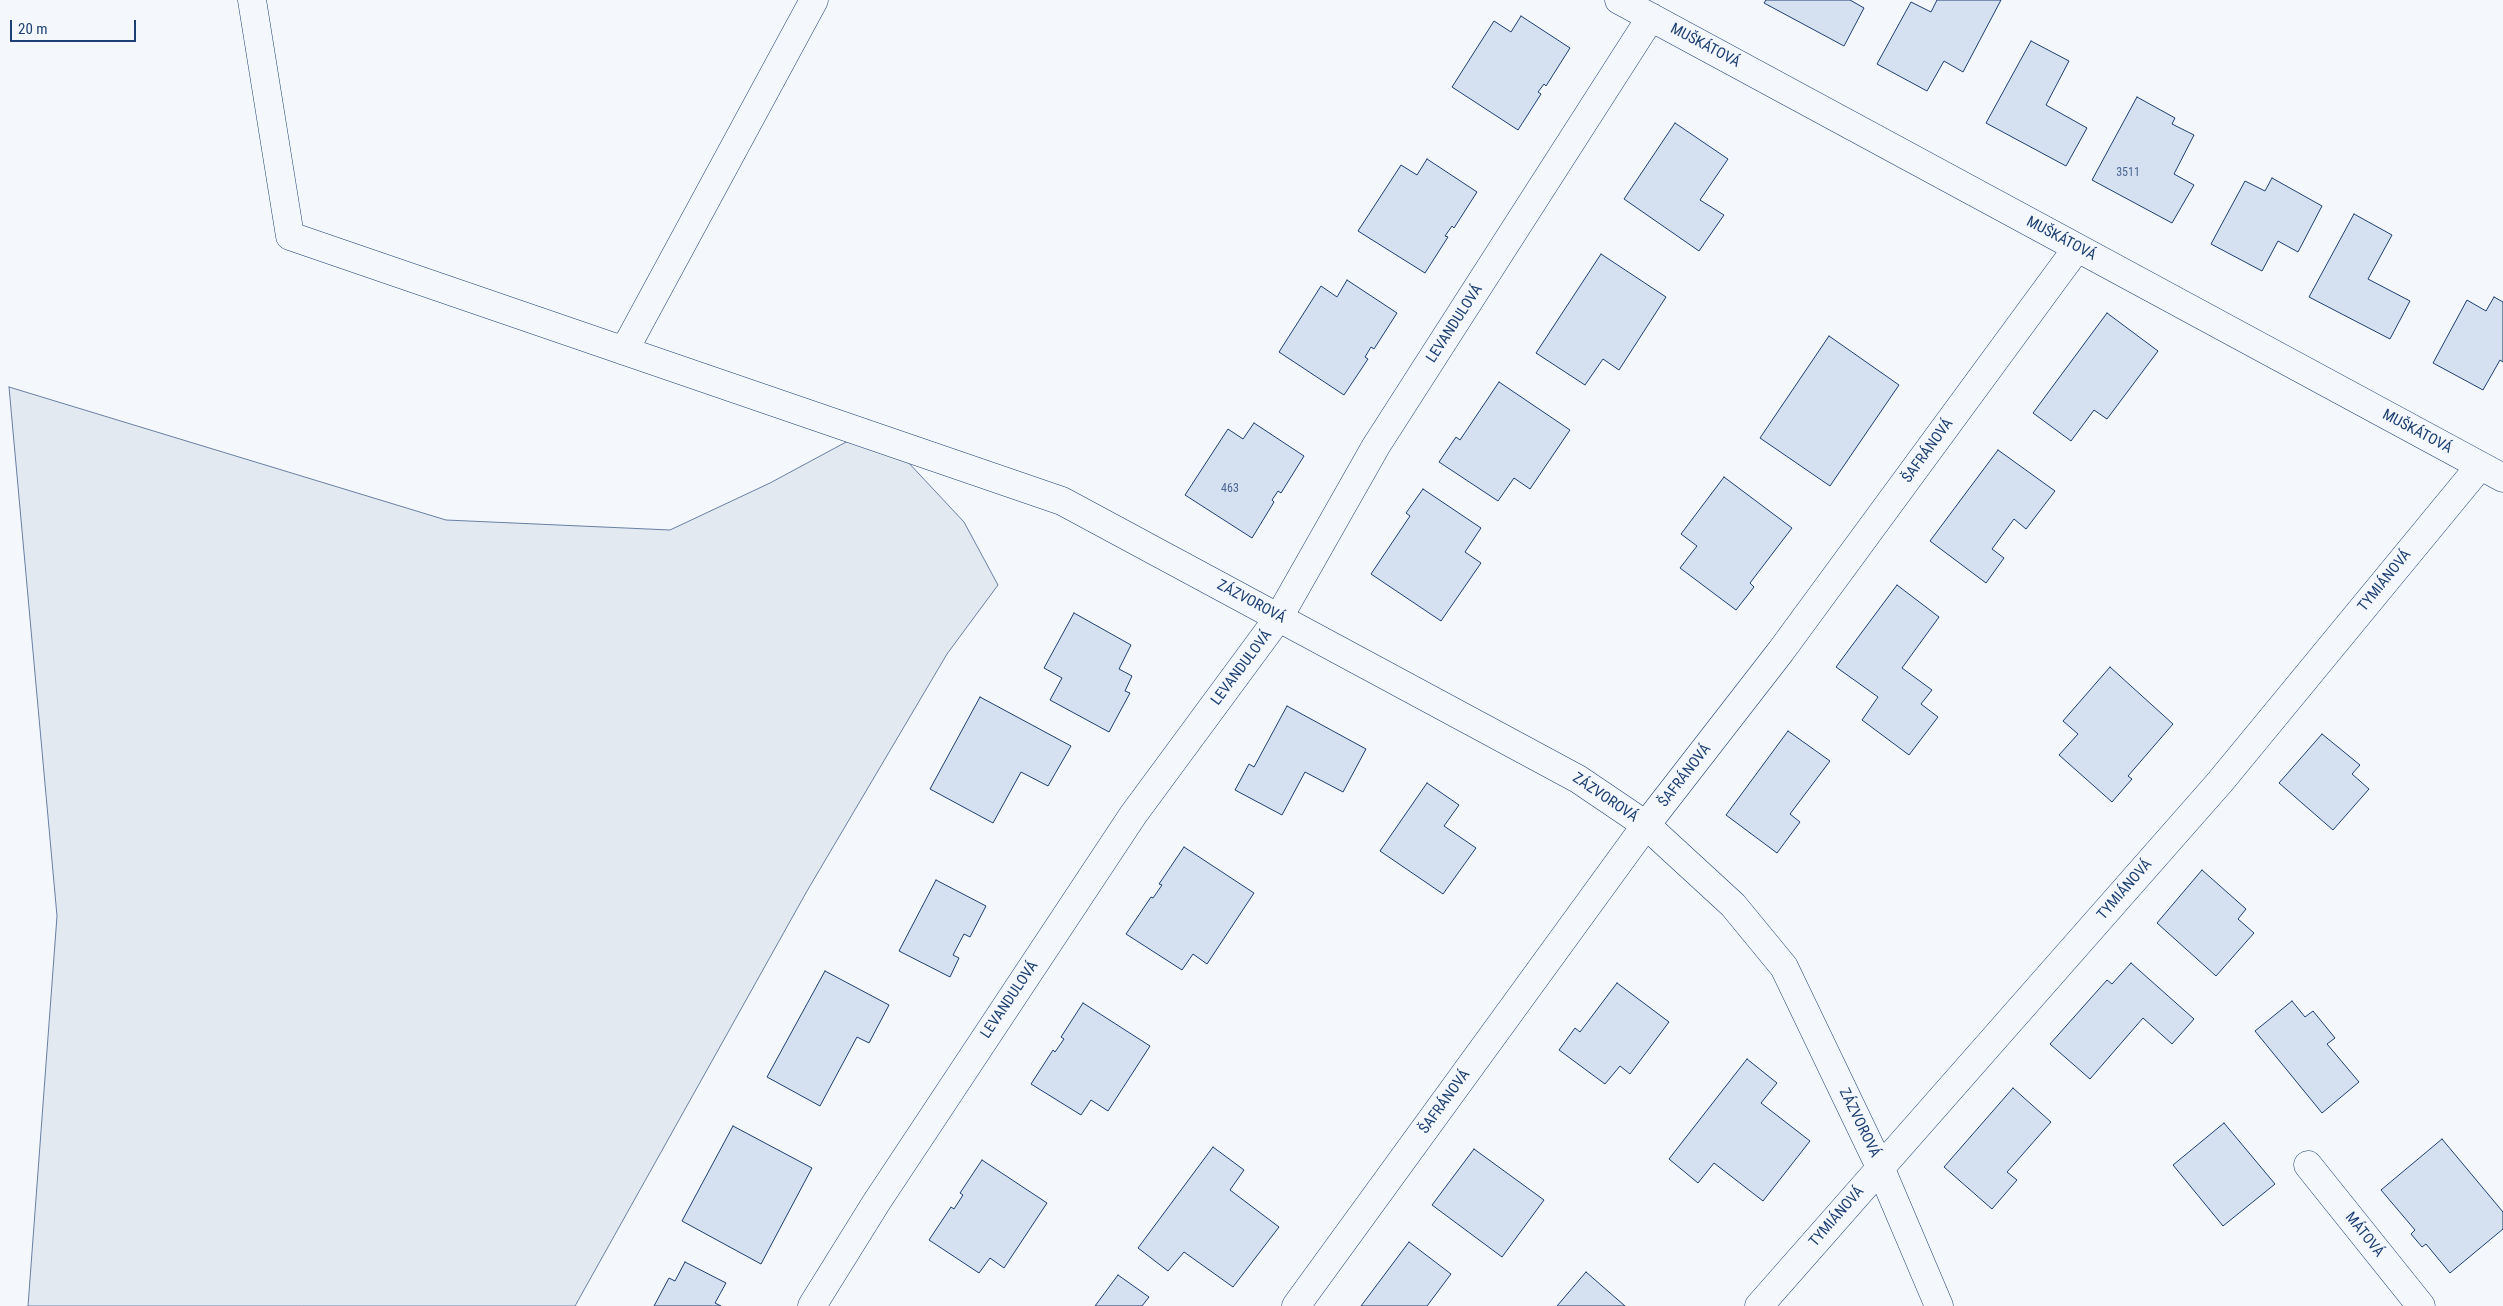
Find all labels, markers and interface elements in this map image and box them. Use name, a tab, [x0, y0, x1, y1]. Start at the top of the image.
scale bar	[12, 10, 139, 42]
text: 20 m	[18, 20, 48, 38]
street label: MUŠKÁTOVÁ	[1667, 20, 1743, 72]
house number: 3511	[2116, 166, 2140, 180]
street label: MUŠKÁTOVÁ	[2023, 213, 2099, 265]
street label: LEVANDULOVÁ	[1423, 282, 1487, 366]
street label: MUŠKÁTOVÁ	[2379, 406, 2455, 458]
street label: ŠAFRÁNOVÁ	[1899, 415, 1957, 487]
house number: 463	[1221, 482, 1239, 496]
street label: TYMIÁNOVÁ	[2355, 546, 2415, 616]
street label: ZÁZVOROVÁ	[1214, 576, 1288, 628]
street label: LEVANDULOVÁ	[1208, 627, 1276, 709]
street label: ŠAFRÁNOVÁ	[1655, 741, 1715, 811]
street label: ZÁZVOROVÁ	[1569, 770, 1641, 826]
street label: TYMIÁNOVÁ	[2094, 856, 2156, 924]
street label: LEVANDULOVÁ	[978, 958, 1042, 1042]
street label: ŠAFRÁNOVÁ	[1416, 1066, 1474, 1138]
street label: ZÁZVOROVÁ	[1834, 1085, 1884, 1161]
street label: TYMIÁNOVÁ	[1806, 1183, 1868, 1251]
street label: MÁTOVÁ	[2341, 1209, 2387, 1261]

